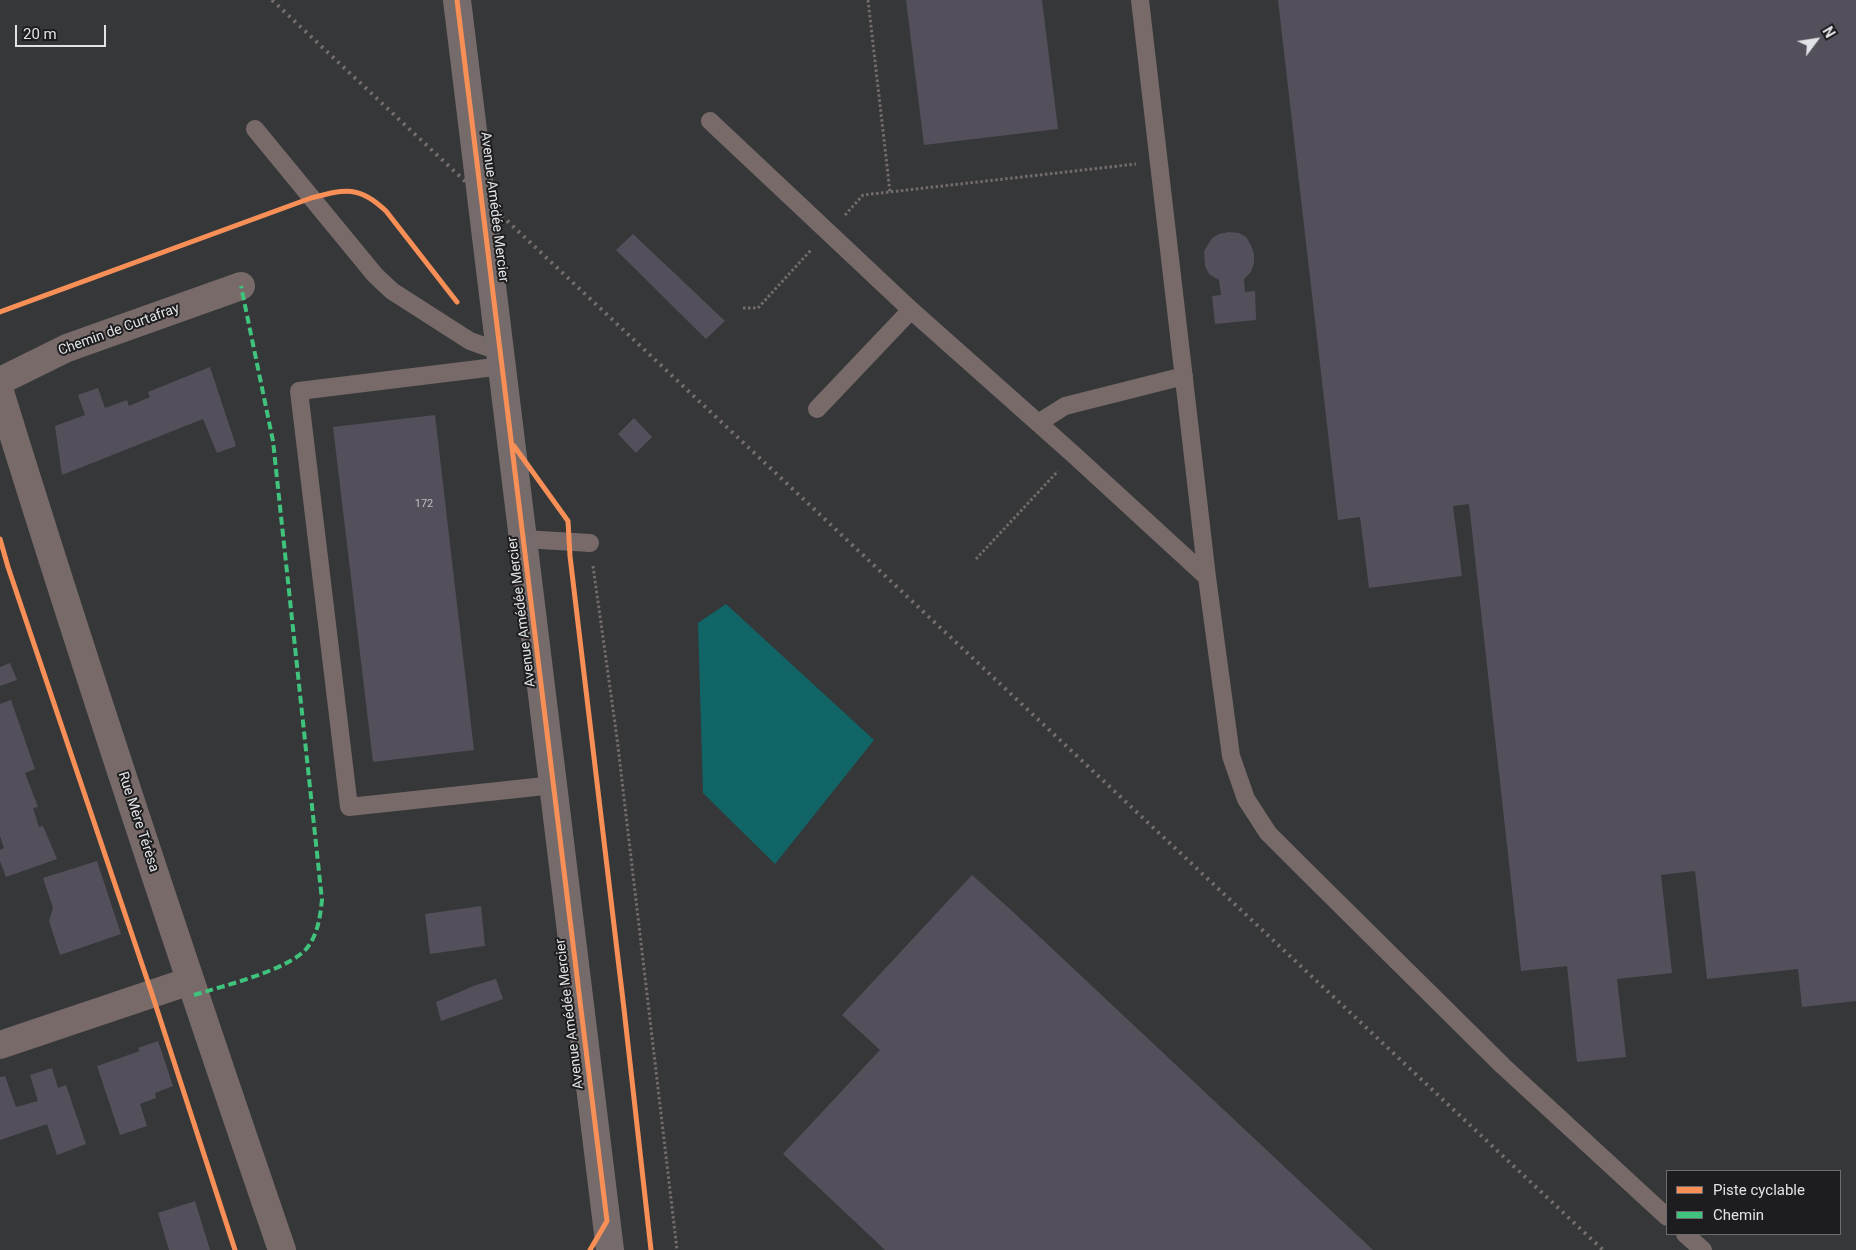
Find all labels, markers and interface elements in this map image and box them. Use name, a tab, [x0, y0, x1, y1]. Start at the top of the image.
scale bar	[18, 15, 109, 47]
north arrow	[1791, 15, 1841, 65]
text: N	[1819, 24, 1838, 41]
text: 20 m	[23, 25, 57, 43]
street label: Avenue Amédée Mercier	[476, 131, 512, 283]
street label: Chemin de Curtafray	[56, 300, 182, 360]
house number: 172	[415, 497, 433, 511]
street label: Avenue Amédée Mercier	[504, 536, 540, 688]
street label: Rue Mère Térèsa	[114, 770, 162, 874]
street label: Avenue Amédée Mercier	[552, 938, 588, 1090]
legend	[1666, 1170, 1841, 1235]
text: Piste cyclable	[1713, 1181, 1805, 1199]
text: Chemin	[1713, 1206, 1764, 1224]

